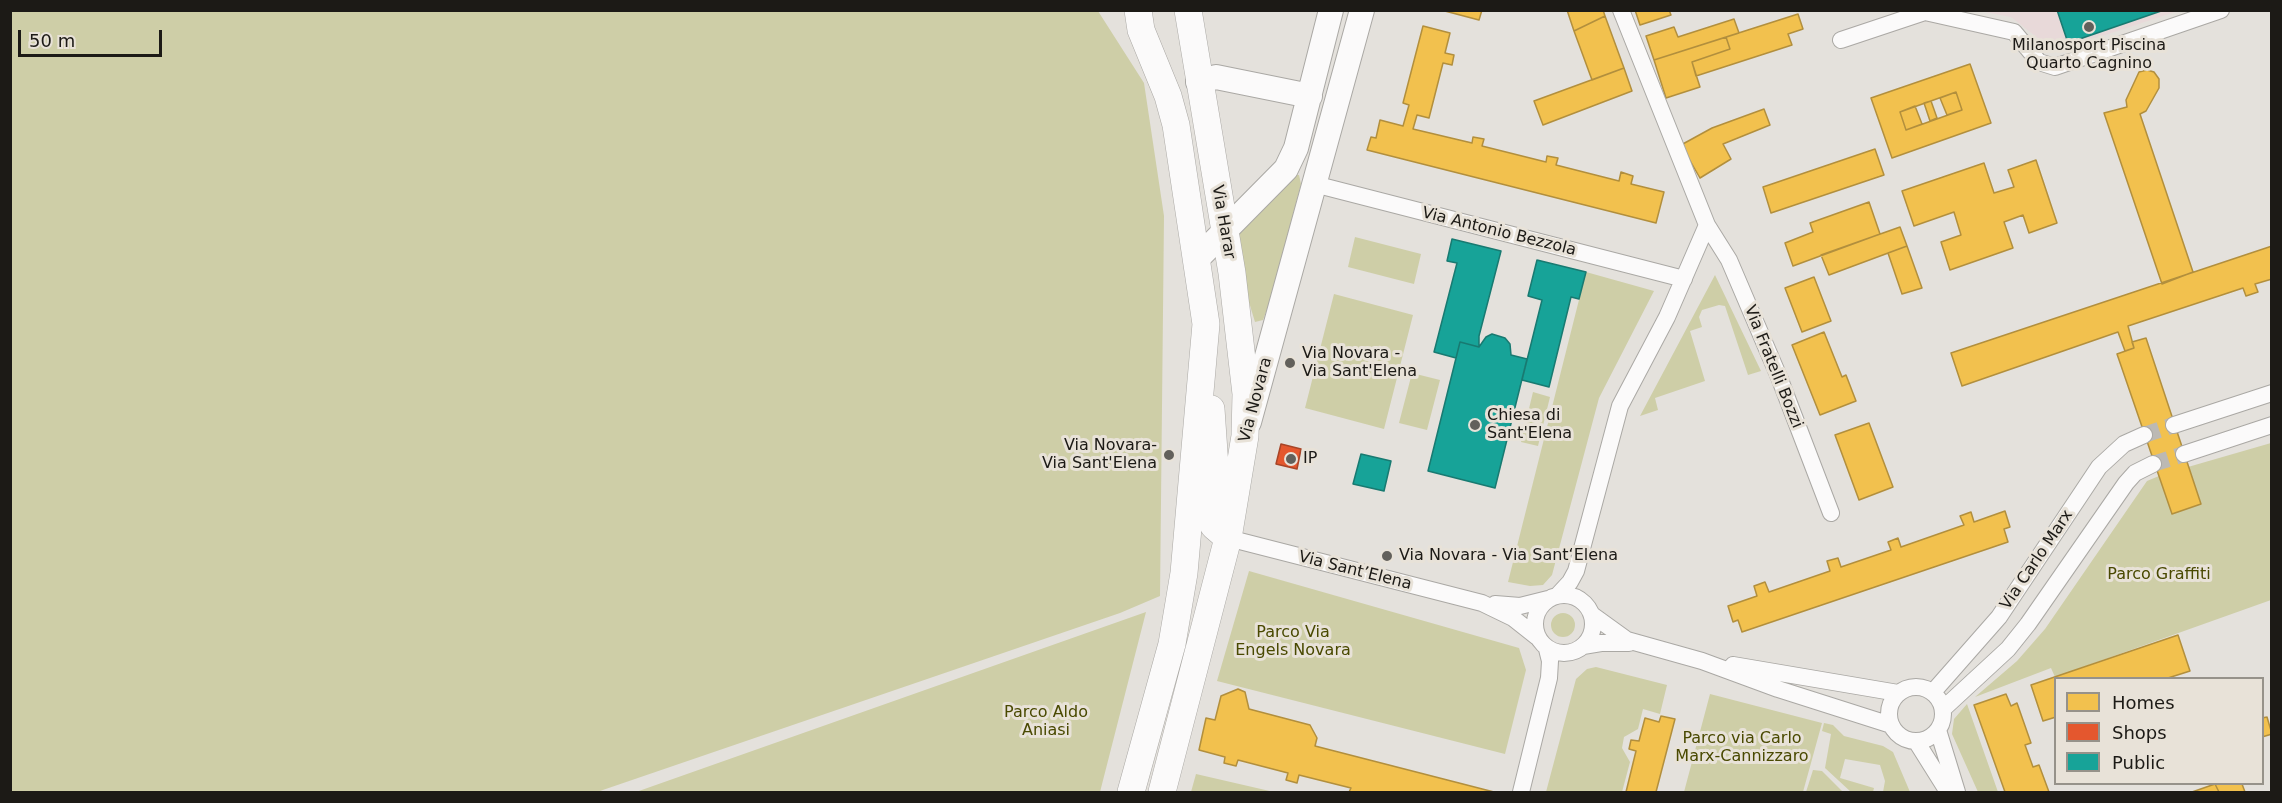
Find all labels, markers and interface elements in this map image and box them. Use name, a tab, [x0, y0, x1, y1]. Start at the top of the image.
scale bar	[21, 18, 165, 56]
marker: Milanosport Piscina Quarto Cagnino	[2082, 20, 2096, 34]
text: 50 m	[29, 30, 75, 51]
place label: Milanosport Piscina Quarto Cagnino	[2012, 36, 2166, 74]
street label: Via Harar	[1207, 184, 1239, 260]
street label: Via Antonio Bezzola	[1420, 204, 1578, 260]
street label: Via Fratelli Bozzi	[1740, 303, 1806, 431]
place label: Via Novara - Via Sant'Elena	[1302, 344, 1417, 382]
street label: Via Novara	[1235, 355, 1277, 445]
marker: Via Novara - Via Sant'Elena	[1283, 356, 1297, 370]
place label: Chiesa di Sant'Elena	[1487, 406, 1572, 444]
marker: Chiesa di Sant'Elena	[1468, 418, 1482, 432]
place label: Via Novara- Via Sant'Elena	[1042, 436, 1157, 474]
marker: Via Novara- Via Sant'Elena	[1162, 448, 1176, 462]
place label: IP	[1303, 449, 1317, 469]
marker: IP	[1284, 452, 1298, 466]
street label: Via Carlo Marx	[1997, 507, 2077, 613]
place label: Via Novara - Via Sant‘Elena	[1399, 546, 1618, 566]
street label: Via Sant’Elena	[1297, 548, 1413, 594]
marker: Via Novara - Via Sant‘Elena	[1380, 549, 1394, 563]
park label: Parco Graffiti	[2107, 565, 2211, 585]
park label: Parco Via Engels Novara	[1235, 623, 1351, 661]
legend	[2054, 677, 2264, 785]
text: Homes	[2112, 692, 2175, 713]
park label: Parco Aldo Aniasi	[1004, 703, 1088, 741]
text: Shops	[2112, 722, 2167, 743]
park label: Parco via Carlo Marx-Cannizzaro	[1675, 729, 1809, 767]
text: Public	[2112, 752, 2165, 773]

